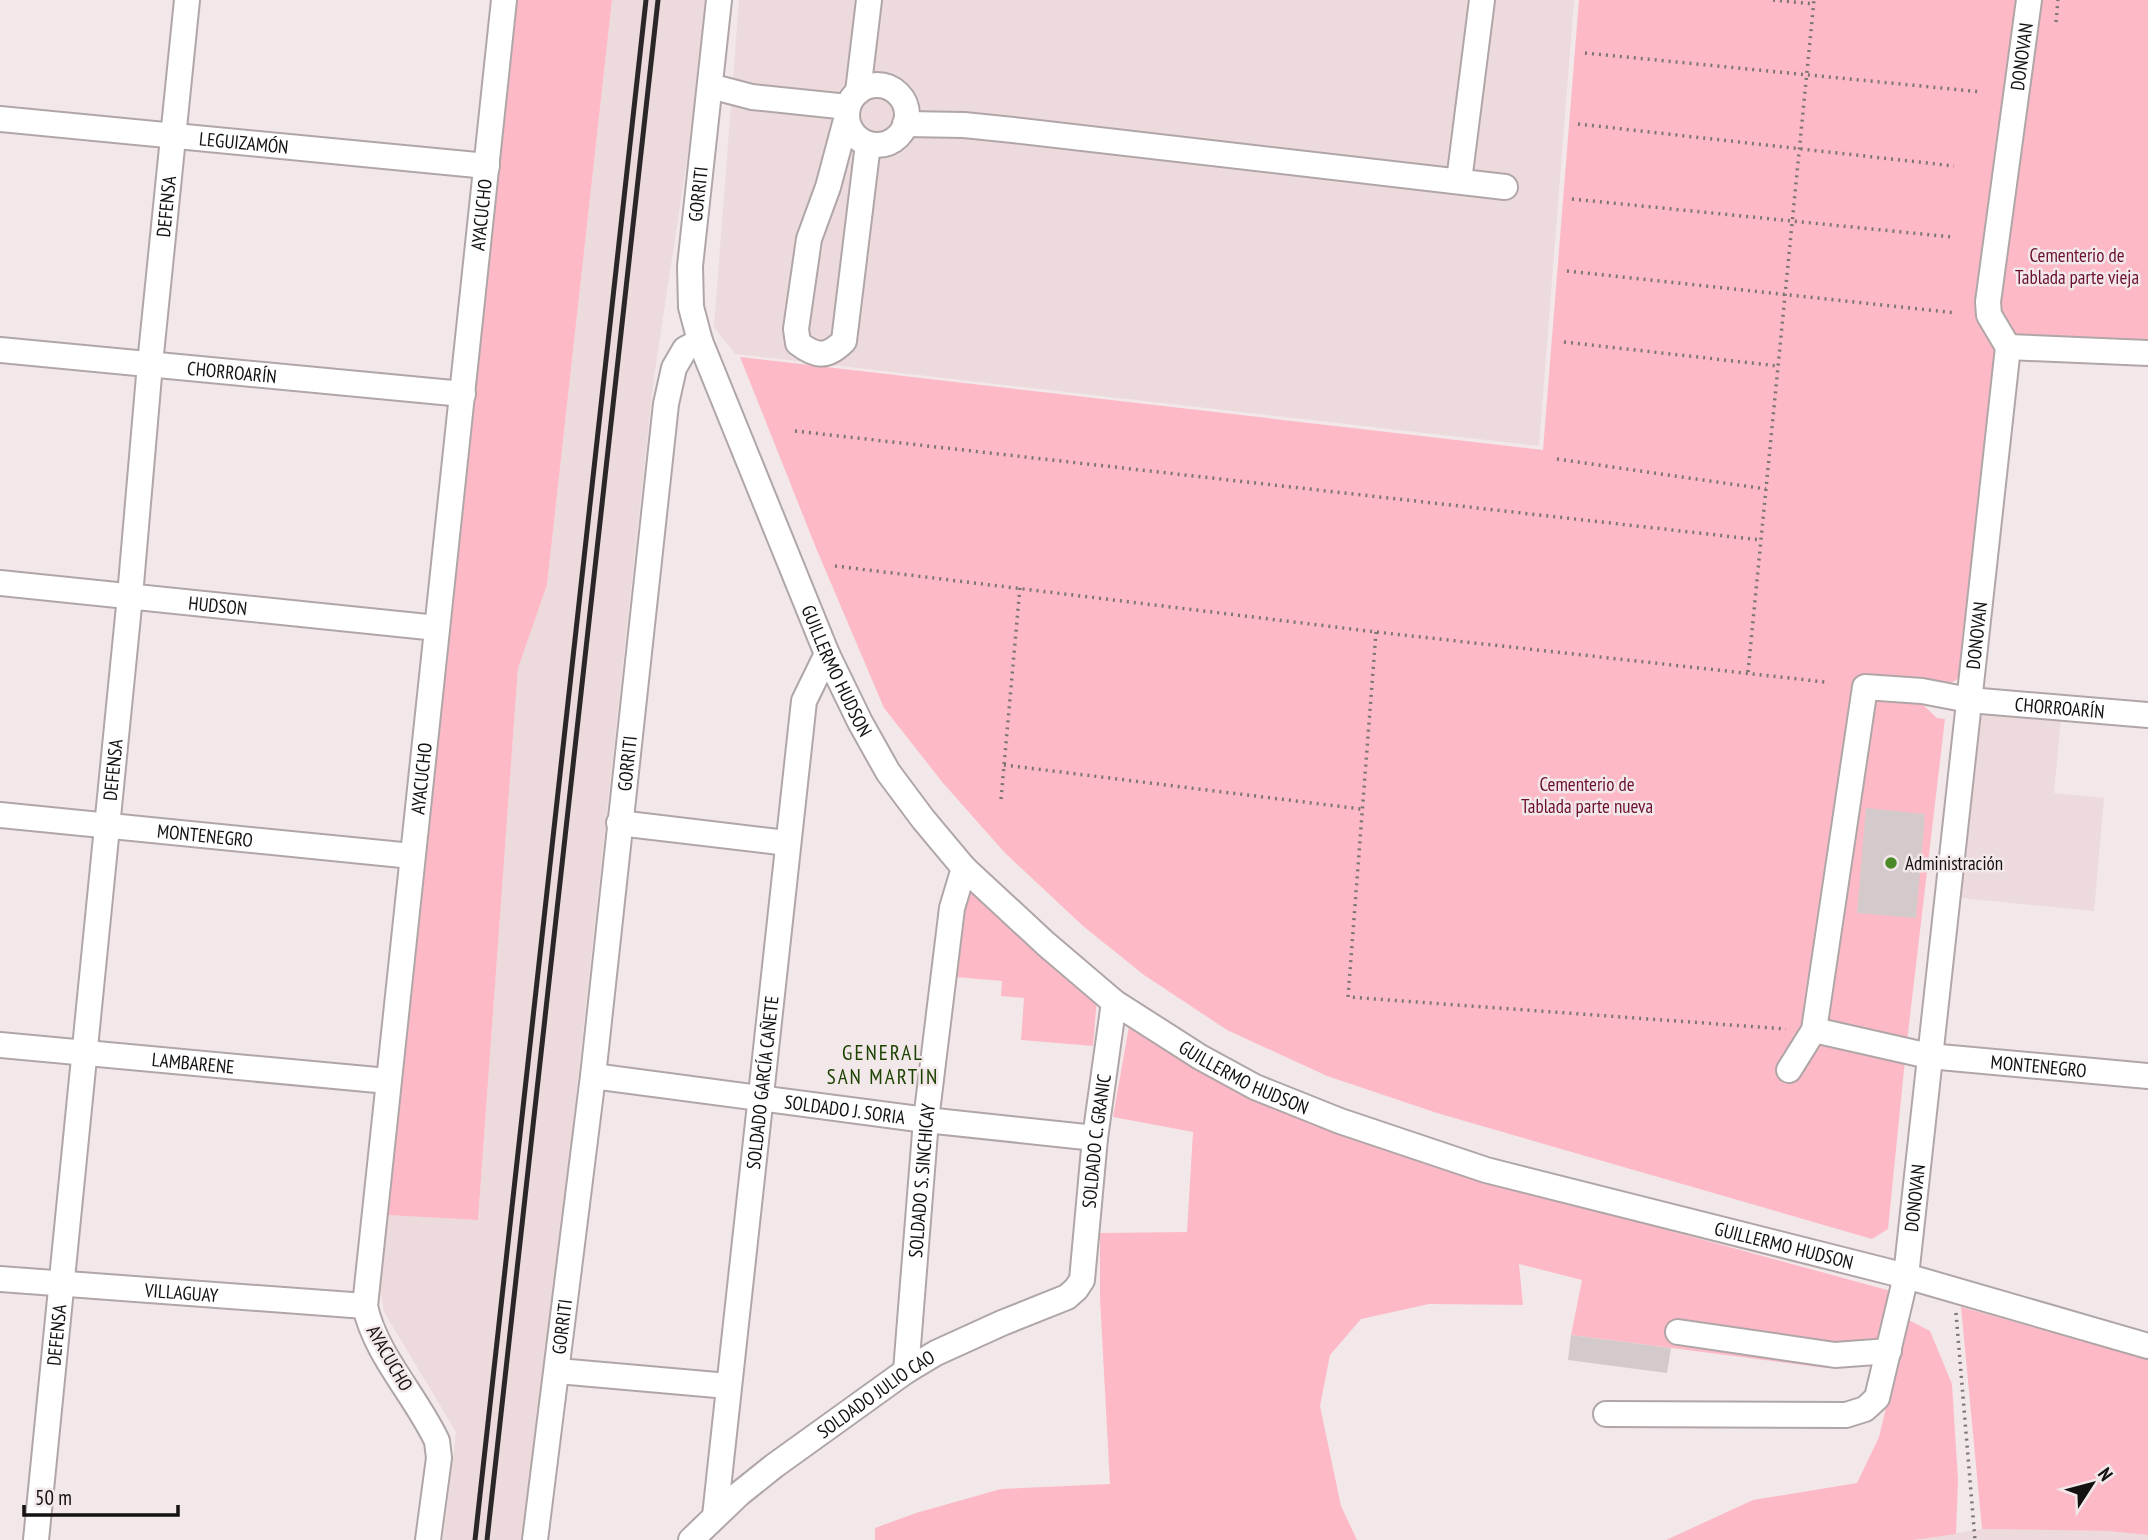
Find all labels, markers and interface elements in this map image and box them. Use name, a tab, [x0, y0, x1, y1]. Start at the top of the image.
street label: DONOVAN	[2005, 21, 2038, 92]
street label: LEGUIZAMÓN	[198, 126, 290, 159]
street label: GORRITI	[683, 165, 713, 223]
street label: DEFENSA	[151, 175, 181, 238]
street label: AYACUCHO	[465, 178, 497, 252]
park label: Cementerio de Tablada parte vieja	[2015, 243, 2139, 289]
street label: CHORROARÍN	[186, 356, 278, 388]
street label: HUDSON	[187, 590, 248, 620]
street label: DONOVAN	[1961, 600, 1992, 671]
street label: GUILLERMO HUDSON	[796, 601, 878, 741]
street label: CHORROARÍN	[2014, 692, 2106, 723]
street label: GORRITI	[612, 735, 642, 792]
street label: DEFENSA	[98, 738, 128, 802]
street label: AYACUCHO	[405, 741, 437, 816]
park label: Cementerio de Tablada parte nueva	[1521, 772, 1653, 818]
street label: MONTENEGRO	[156, 819, 254, 852]
place label: Administración	[1905, 851, 2003, 875]
marker: Administración	[1883, 855, 1899, 871]
street label: SOLDADO GARCÍA CAÑETE	[741, 995, 784, 1171]
street label: GUILLERMO HUDSON	[1175, 1035, 1312, 1119]
district label: GENERAL SAN MARTIN	[827, 1039, 939, 1090]
street label: LAMBARENE	[151, 1047, 235, 1079]
street label: MONTENEGRO	[1990, 1050, 2088, 1082]
street label: SOLDADO C. GRANIC	[1077, 1072, 1116, 1209]
street label: SOLDADO J. SORIA	[783, 1089, 907, 1129]
street label: SOLDADO S. SINCHICAY	[903, 1102, 940, 1259]
street label: DONOVAN	[1899, 1163, 1930, 1233]
street label: GUILLERMO HUDSON	[1712, 1216, 1856, 1274]
street label: VILLAGUAY	[143, 1278, 219, 1307]
street label: GORRITI	[546, 1298, 577, 1356]
street label: DEFENSA	[41, 1303, 71, 1367]
street label: AYACUCHO	[362, 1321, 418, 1395]
street label: SOLDADO JULIO CAO	[812, 1345, 939, 1443]
north arrow	[2057, 1449, 2127, 1519]
text: N	[2093, 1463, 2118, 1485]
scale bar	[24, 1474, 178, 1518]
text: 50 m	[35, 1484, 72, 1511]

